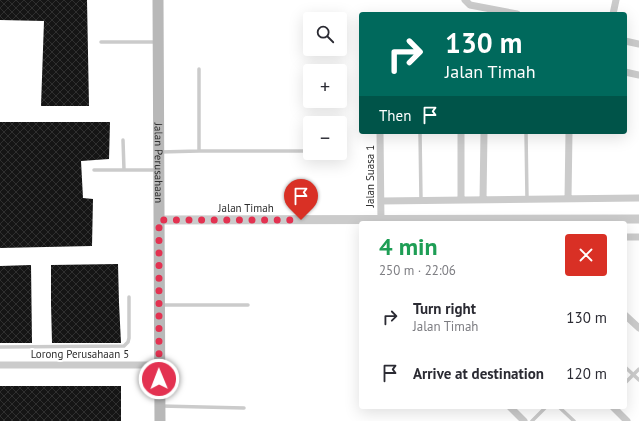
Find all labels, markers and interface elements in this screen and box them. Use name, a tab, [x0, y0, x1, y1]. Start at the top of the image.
map controls	[303, 12, 347, 160]
button: search	[303, 12, 347, 56]
text: 130 m	[445, 24, 522, 61]
icon: right	[379, 28, 431, 80]
text: Jalan Timah	[445, 60, 536, 83]
button: +	[303, 64, 347, 108]
icon: arrive	[419, 104, 441, 126]
text: Then	[379, 106, 411, 125]
button: −	[303, 116, 347, 160]
street label: Jalan Perusahaan	[152, 122, 166, 203]
street label: Jalan Suasa 1	[363, 145, 377, 208]
pin	[284, 179, 318, 220]
icon: arrive	[290, 185, 312, 207]
street label: Jalan Timah	[217, 201, 274, 215]
text: 4 min	[379, 231, 438, 262]
button: close	[565, 234, 607, 276]
text: 250 m · 22:06	[379, 262, 456, 279]
text: Turn right	[413, 299, 476, 318]
icon: right	[379, 306, 401, 328]
text: 130 m	[566, 308, 607, 327]
text: Jalan Timah	[413, 318, 478, 335]
street label: Lorong Perusahaan 5	[31, 347, 129, 361]
position arrow	[138, 358, 180, 400]
icon: arrive	[379, 362, 401, 384]
text: Arrive at destination	[413, 364, 544, 383]
text: 120 m	[566, 364, 607, 383]

